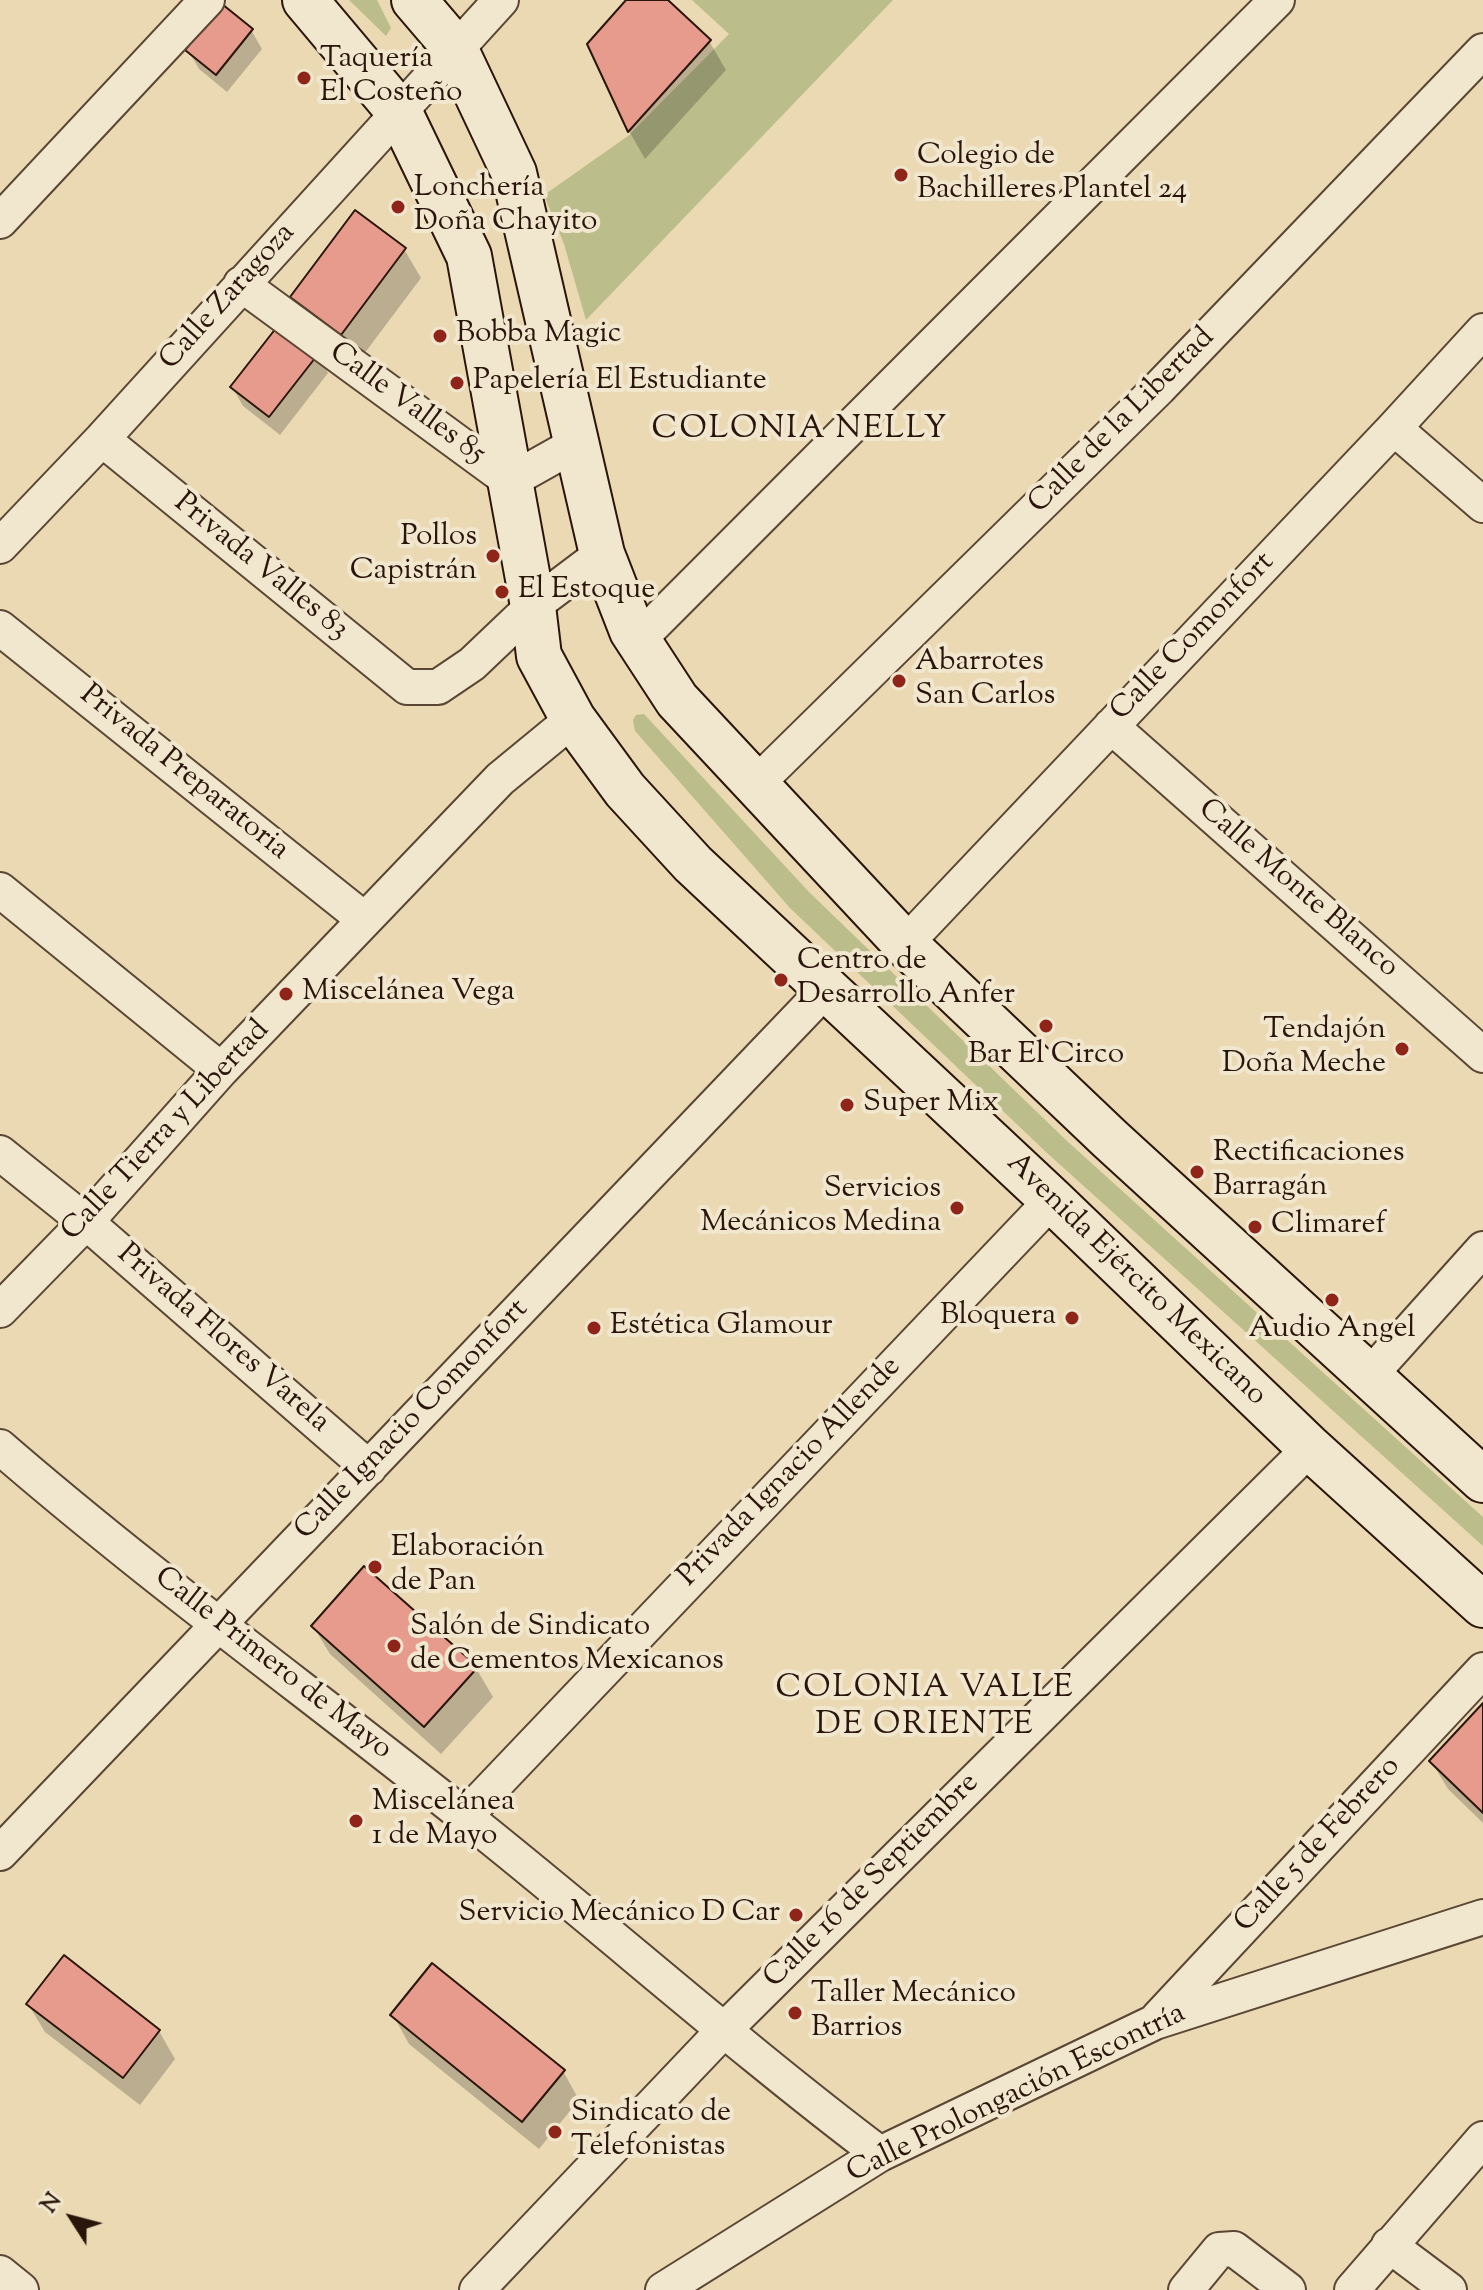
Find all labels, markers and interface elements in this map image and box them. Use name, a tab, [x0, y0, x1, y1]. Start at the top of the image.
place label: Taquería El Costeño	[320, 43, 462, 114]
marker: Taquería El Costeño	[295, 69, 313, 87]
place label: Colegio de Bachilleres Plantel 24	[917, 140, 1187, 210]
marker: Colegio de Bachilleres Plantel 24	[892, 166, 910, 184]
place label: Lonchería Doña Chayito	[414, 172, 597, 242]
marker: Lonchería Doña Chayito	[389, 198, 407, 216]
street label: Calle Zaragoza	[154, 217, 304, 379]
place label: Bobba Magic	[456, 318, 621, 354]
street label: Calle de la Libertad	[1022, 321, 1224, 523]
marker: Bobba Magic	[431, 327, 449, 345]
street label: Calle Valles 85	[321, 336, 491, 474]
place label: Papelería El Estudiante	[473, 365, 767, 401]
marker: Papelería El Estudiante	[448, 374, 466, 392]
district label: COLONIA NELLY	[652, 413, 948, 451]
street label: Privada Valles 83	[165, 487, 355, 649]
place label: Pollos Capistrán	[350, 521, 477, 592]
street label: Calle Comonfort	[1104, 546, 1284, 730]
marker: Pollos Capistrán	[484, 547, 502, 565]
place label: El Estoque	[518, 574, 655, 610]
marker: El Estoque	[493, 583, 511, 601]
place label: Abarrotes San Carlos	[915, 646, 1055, 716]
marker: Abarrotes San Carlos	[890, 672, 908, 690]
street label: Privada Preparatoria	[71, 679, 295, 869]
street label: Calle Monte Blanco	[1189, 793, 1405, 987]
place label: Centro de Desarrollo Anfer	[797, 945, 1015, 1016]
marker: Centro de Desarrollo Anfer	[772, 971, 790, 989]
place label: Miscelánea Vega	[302, 976, 515, 1012]
marker: Miscelánea Vega	[277, 985, 295, 1003]
street label: Calle Tierra y Libertad	[55, 1014, 279, 1250]
place label: Tendajón Doña Meche	[1222, 1014, 1386, 1084]
marker: Bar El Circo	[1037, 1017, 1055, 1035]
place label: Bar El Circo	[968, 1039, 1124, 1075]
marker: Tendajón Doña Meche	[1393, 1040, 1411, 1058]
place label: Super Mix	[863, 1087, 999, 1123]
marker: Super Mix	[838, 1096, 856, 1114]
place label: Rectificaciones Barragán	[1213, 1137, 1405, 1208]
street label: Avenida Ejército Mexicano	[997, 1147, 1273, 1415]
marker: Rectificaciones Barragán	[1188, 1163, 1206, 1181]
place label: Servicios Mecánicos Medina	[700, 1173, 941, 1244]
marker: Servicios Mecánicos Medina	[948, 1199, 966, 1217]
place label: Climaref	[1271, 1209, 1386, 1245]
marker: Climaref	[1246, 1218, 1264, 1236]
street label: Privada Flores Varela	[108, 1238, 336, 1442]
marker: Audio Angel	[1323, 1291, 1341, 1309]
street label: Calle Ignacio Comonfort	[289, 1293, 537, 1549]
place label: Bloquera	[940, 1300, 1056, 1336]
marker: Bloquera	[1063, 1309, 1081, 1327]
place label: Estética Glamour	[610, 1310, 833, 1346]
place label: Audio Angel	[1248, 1313, 1416, 1349]
marker: Estética Glamour	[585, 1319, 603, 1337]
street label: Privada Ignacio Allende	[672, 1351, 910, 1595]
place label: Elaboración de Pan	[391, 1532, 545, 1602]
marker: Elaboración de Pan	[366, 1558, 384, 1576]
street label: Calle Primero de Mayo	[146, 1561, 398, 1769]
place label: Salón de Sindicato de Cementos Mexicanos	[410, 1611, 724, 1682]
marker: Salón de Sindicato de Cementos Mexicanos	[385, 1637, 403, 1655]
district label: COLONIA VALLE DE ORIENTE	[775, 1672, 1075, 1747]
street label: Calle 5 de Febrero	[1228, 1751, 1410, 1941]
street label: Calle 16 de Septiembre	[758, 1767, 988, 1997]
place label: Miscelánea 1 de Mayo	[372, 1786, 515, 1856]
marker: Miscelánea 1 de Mayo	[347, 1812, 365, 1830]
place label: Servicio Mecánico D Car	[459, 1897, 780, 1933]
marker: Servicio Mecánico D Car	[787, 1906, 805, 1924]
place label: Taller Mecánico Barrios	[811, 1978, 1016, 2048]
street label: Calle Prolongación Escontría	[842, 1997, 1192, 2193]
marker: Taller Mecánico Barrios	[786, 2004, 804, 2022]
place label: Sindicato de Telefonistas	[571, 2097, 731, 2168]
marker: Sindicato de Telefonistas	[546, 2123, 564, 2141]
north arrow	[32, 2178, 112, 2258]
text: N	[34, 2187, 71, 2220]

